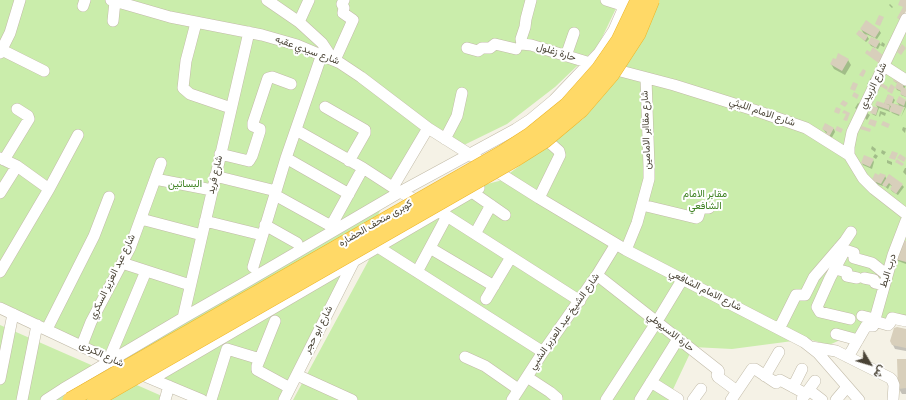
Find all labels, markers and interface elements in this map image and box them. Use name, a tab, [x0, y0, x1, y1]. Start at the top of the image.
street label: شارع سيدي عقبه	[273, 34, 341, 68]
street label: حارة زغلول	[535, 41, 577, 65]
street label: شارع الزبيدي	[858, 61, 890, 111]
street label: شارع مقاابر الامامين	[640, 90, 654, 170]
street label: شارع الامام الليثي	[728, 96, 796, 130]
street label: شارع فريد	[206, 154, 226, 196]
park label: البساتين	[168, 179, 202, 191]
park label: مقابر الامام الشافعي	[683, 189, 727, 212]
street label: كوبرى متحف الحضاره	[337, 198, 415, 250]
street label: شارع عبد العزيز السكري	[87, 233, 139, 321]
street label: درب البط	[878, 253, 900, 289]
street label: شارع الامام الشافعي	[667, 268, 743, 314]
street label: شارع الشيخ عبد العزيز الشبي	[527, 272, 603, 372]
street label: شارع ابو حجر	[302, 304, 336, 356]
street label: حارة الاسيوطي	[644, 311, 696, 355]
street label: شارع الكردى	[77, 339, 125, 371]
north arrow	[850, 344, 890, 384]
text: ش	[870, 362, 889, 381]

